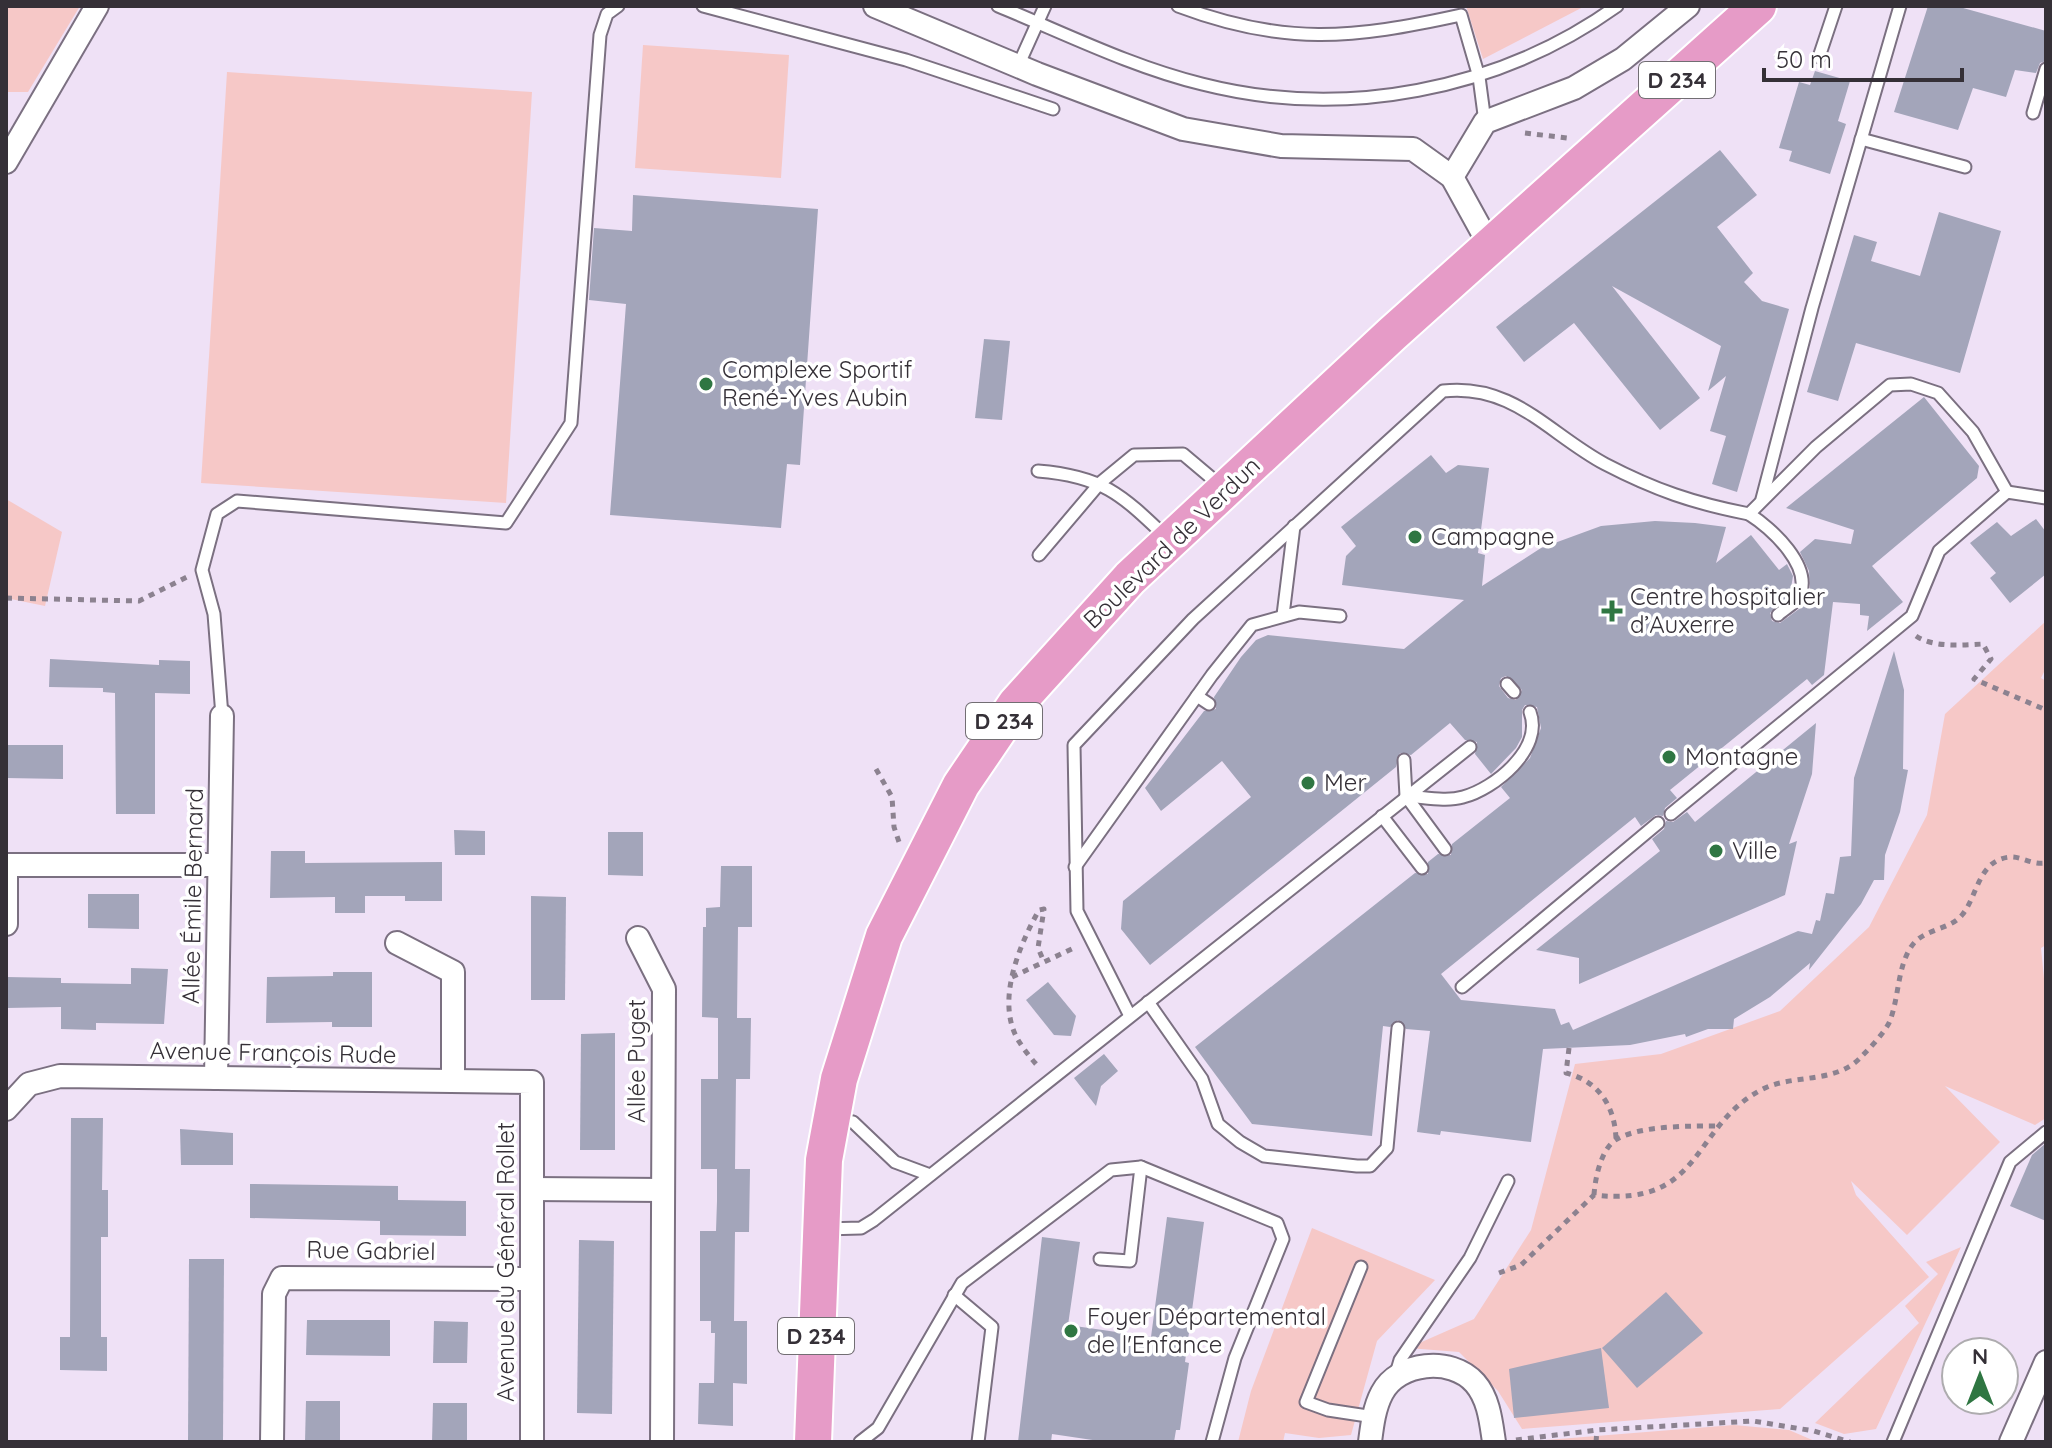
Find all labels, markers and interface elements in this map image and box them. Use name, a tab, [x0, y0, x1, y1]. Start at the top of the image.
scale bar	[1764, 32, 1962, 82]
text: 50 m	[1776, 44, 1832, 74]
road number: D 234	[1639, 62, 1715, 98]
place label: Complexe Sportif René-Yves Aubin	[722, 354, 913, 412]
marker: Complexe Sportif René-Yves Aubin	[697, 375, 715, 393]
street label: Boulevard de Verdun	[1077, 450, 1266, 634]
place label: Campagne	[1431, 521, 1555, 551]
marker: Campagne	[1406, 528, 1424, 546]
place label: Centre hospitalier d’Auxerre	[1630, 581, 1825, 639]
marker: Centre hospitalier d’Auxerre	[1601, 600, 1623, 622]
road number: D 234	[966, 703, 1042, 739]
place label: Montagne	[1685, 741, 1798, 771]
marker: Montagne	[1660, 748, 1678, 766]
place label: Mer	[1324, 767, 1367, 797]
marker: Mer	[1299, 774, 1317, 792]
street label: Allée Émile Bernard	[175, 788, 209, 1004]
place label: Ville	[1732, 835, 1777, 865]
marker: Ville	[1707, 842, 1725, 860]
street label: Allée Puget	[621, 999, 651, 1123]
street label: Avenue François Rude	[149, 1035, 397, 1069]
street label: Avenue du Général Rollet	[490, 1122, 520, 1402]
street label: Rue Gabriel	[306, 1234, 436, 1266]
place label: Foyer Départemental de l'Enfance	[1087, 1301, 1326, 1359]
road number: D 234	[778, 1318, 854, 1354]
marker: Foyer Départemental de l'Enfance	[1062, 1322, 1080, 1340]
north arrow	[1940, 1336, 2020, 1416]
text: N	[1972, 1342, 1988, 1370]

